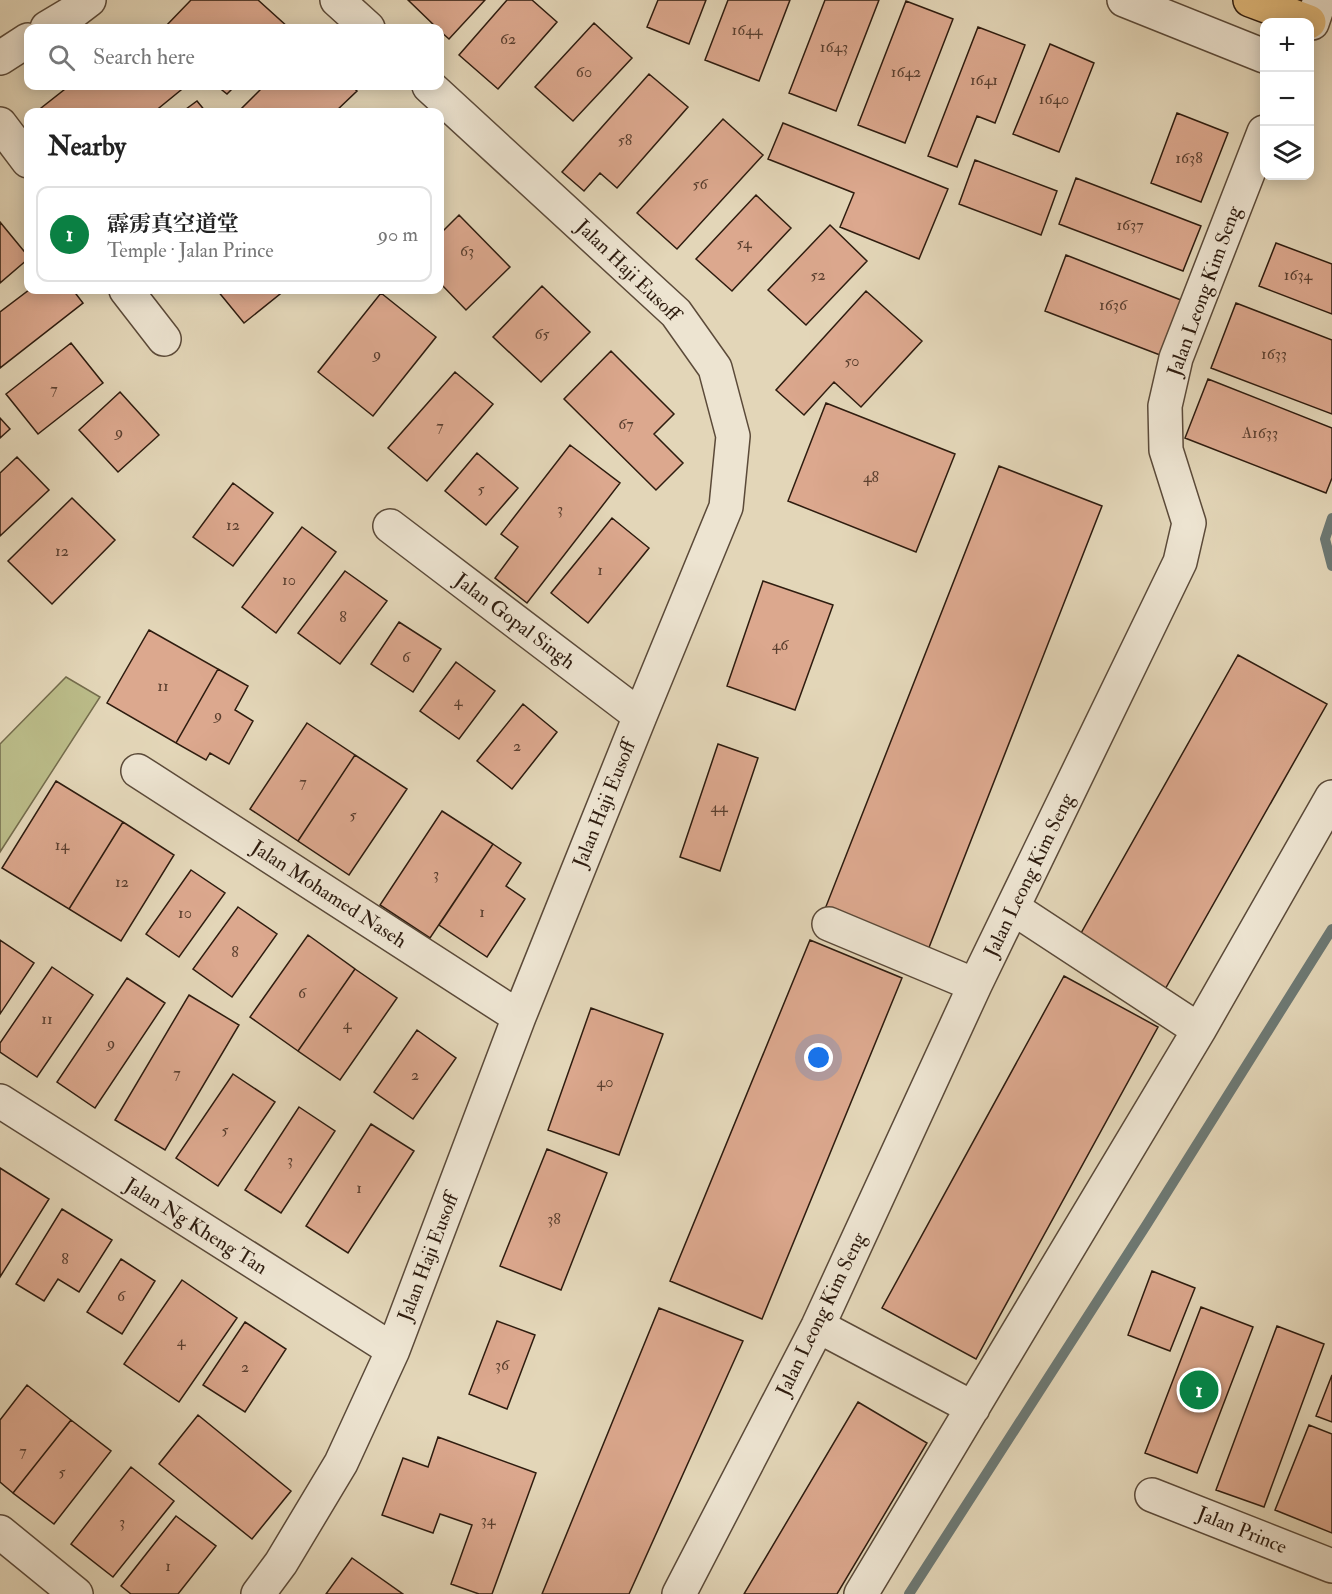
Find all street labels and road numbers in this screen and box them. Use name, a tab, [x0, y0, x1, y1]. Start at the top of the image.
street label: Jalan Leong Kim Seng	[1161, 201, 1247, 380]
street label: Jalan Haji Eusoff	[570, 213, 688, 328]
street label: Jalan Gopal Singh	[448, 567, 581, 676]
street label: Jalan Haji Eusoff	[567, 733, 642, 872]
street label: Jalan Leong Kim Seng	[978, 788, 1080, 962]
street label: Jalan Mohamed Naseh	[246, 834, 412, 954]
street label: Jalan Ng Kheng Tan	[119, 1172, 272, 1280]
street label: Jalan Haji Eusoff	[392, 1186, 465, 1326]
street label: Jalan Leong Kim Seng	[770, 1227, 872, 1401]
street label: Jalan Prince	[1192, 1500, 1291, 1559]

